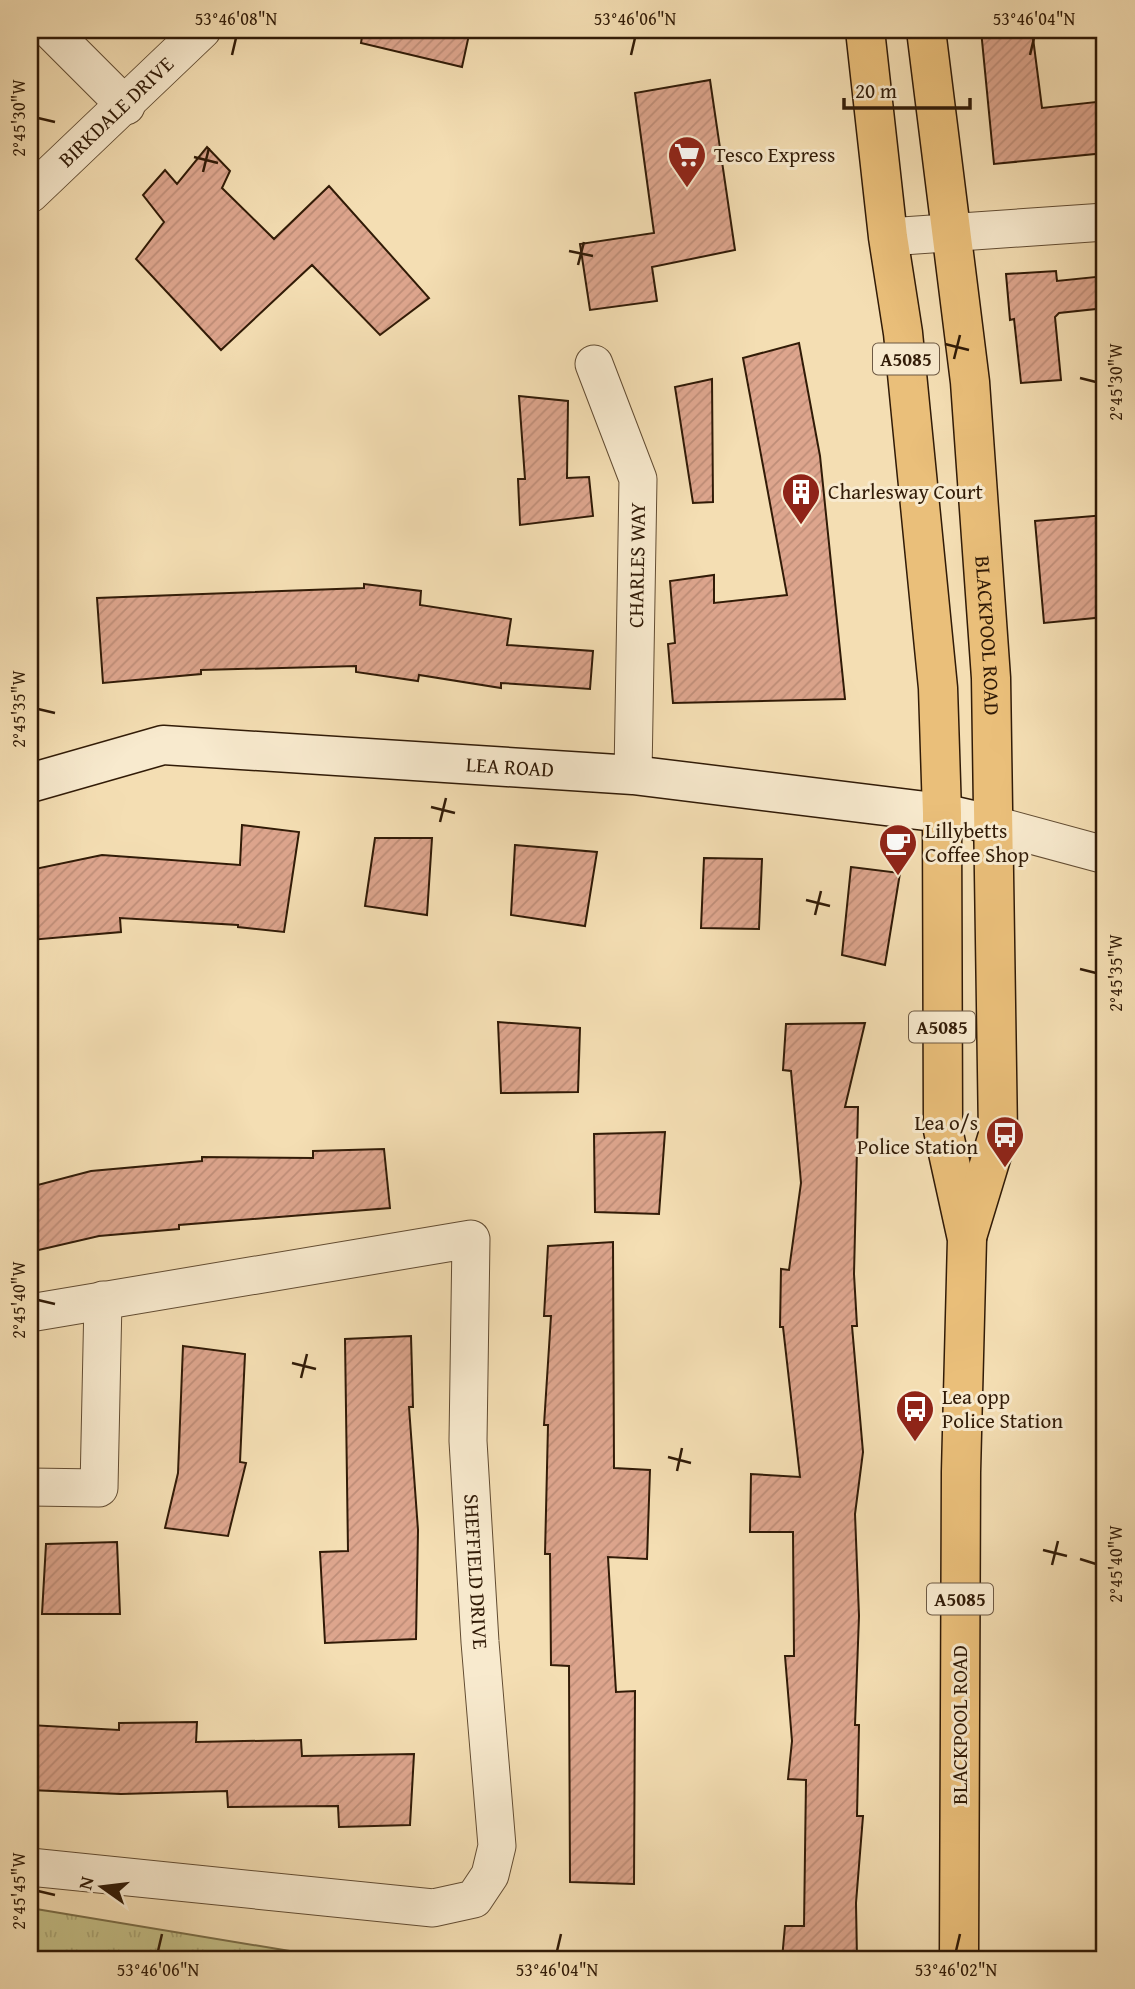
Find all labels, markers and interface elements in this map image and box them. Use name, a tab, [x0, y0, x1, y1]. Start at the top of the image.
text: 53°46'08"N	[195, 5, 278, 32]
text: 53°46'06"N	[594, 5, 677, 32]
text: 53°46'04"N	[993, 5, 1076, 32]
street label: BIRKDALE DRIVE	[51, 49, 181, 174]
scale bar	[844, 66, 970, 110]
text: 20 m	[855, 75, 897, 106]
text: 2°45'30"W	[5, 78, 32, 157]
supermarket icon: Tesco Express	[666, 134, 708, 189]
place label: Tesco Express	[714, 139, 835, 170]
text: 2°45'30"W	[1102, 342, 1129, 421]
road number: A5085	[873, 344, 939, 374]
building icon: Charlesway Court	[780, 471, 822, 526]
place label: Charlesway Court	[828, 476, 984, 507]
street label: CHARLES WAY	[620, 502, 653, 628]
street label: BLACKPOOL ROAD	[967, 555, 1008, 716]
text: 2°45'35"W	[5, 669, 32, 748]
street label: LEA ROAD	[465, 748, 555, 785]
place label: Lillybetts Coffee Shop	[925, 815, 1029, 870]
cafe icon: Lillybetts Coffee Shop	[877, 822, 919, 877]
text: 2°45'35"W	[1102, 933, 1129, 1012]
road number: A5085	[909, 1012, 975, 1042]
place label: Lea o/s Police Station	[857, 1107, 978, 1162]
bus stop icon: Lea o/s Police Station	[984, 1114, 1026, 1169]
text: 2°45'40"W	[5, 1260, 32, 1339]
place label: Lea opp Police Station	[942, 1381, 1063, 1436]
bus stop icon: Lea opp Police Station	[894, 1388, 936, 1443]
street label: SHEFFIELD DRIVE	[456, 1493, 497, 1651]
text: 2°45'40"W	[1102, 1524, 1129, 1603]
road number: A5085	[927, 1583, 993, 1614]
street label: BLACKPOOL ROAD	[944, 1645, 975, 1805]
text: 2°45'45"W	[5, 1851, 32, 1930]
north arrow	[66, 1853, 136, 1923]
text: N	[70, 1873, 101, 1892]
text: 53°46'06"N	[117, 1956, 200, 1983]
text: 53°46'04"N	[516, 1956, 599, 1983]
text: 53°46'02"N	[915, 1956, 998, 1983]

